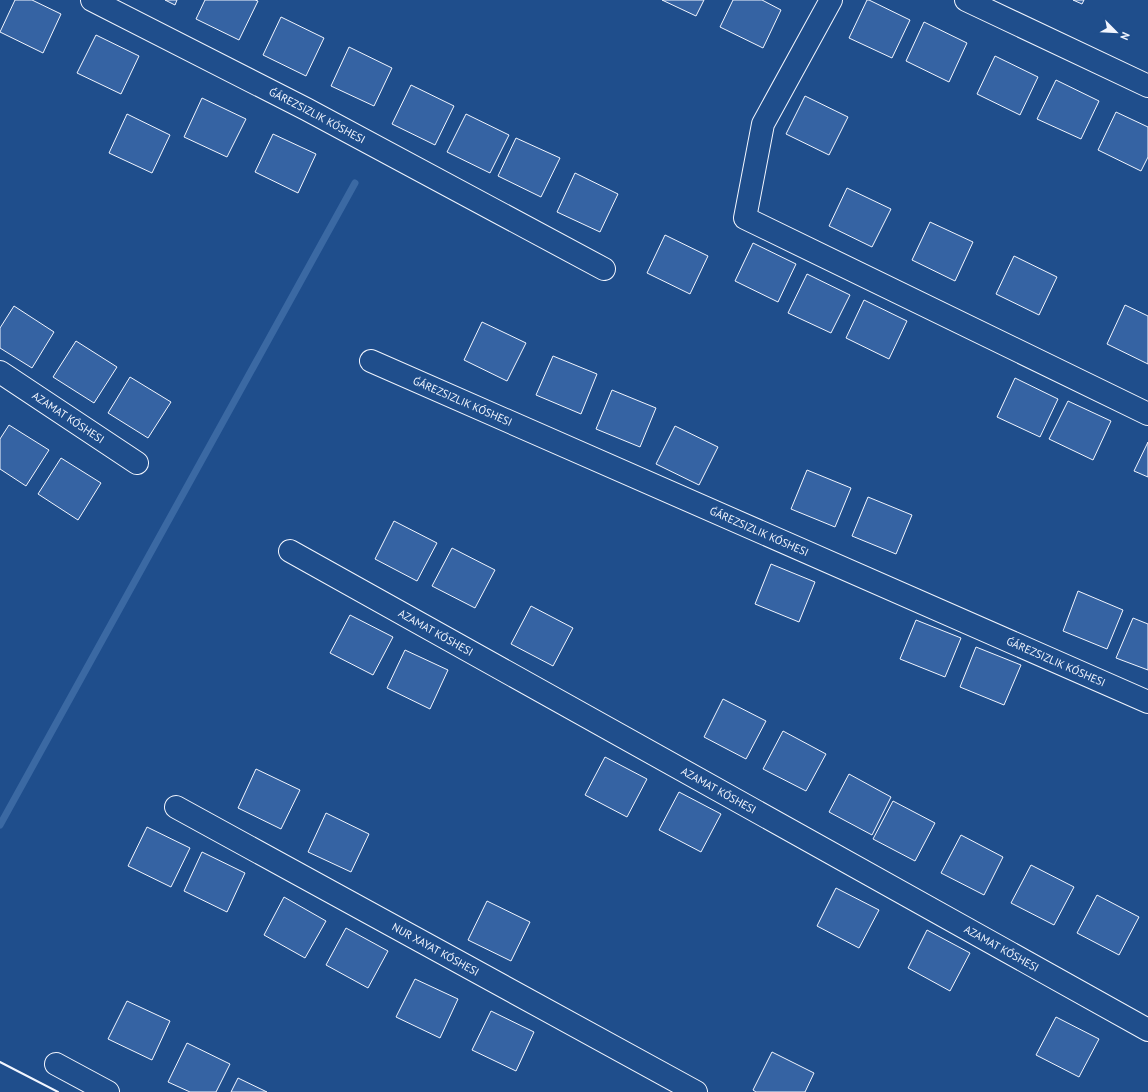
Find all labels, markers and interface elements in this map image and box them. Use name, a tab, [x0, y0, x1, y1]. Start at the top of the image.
north arrow	[1096, 12, 1136, 52]
text: N	[1117, 30, 1133, 42]
street label: ǴÁREZSIZLIK KÓSHESI	[267, 84, 368, 147]
street label: ǴÁREZSIZLIK KÓSHESI	[411, 373, 514, 429]
street label: AZAMAT KÓSHESI	[30, 388, 107, 446]
street label: ǴÁREZSIZLIK KÓSHESI	[708, 504, 811, 559]
street label: AZAMAT KÓSHESI	[396, 606, 476, 659]
street label: ǴÁREZSIZLIK KÓSHESI	[1004, 634, 1108, 689]
street label: AZAMAT KÓSHESI	[679, 764, 759, 817]
street label: NUR XAYAT KÓSHESI	[389, 920, 482, 979]
street label: AZAMAT KÓSHESI	[962, 922, 1041, 975]

